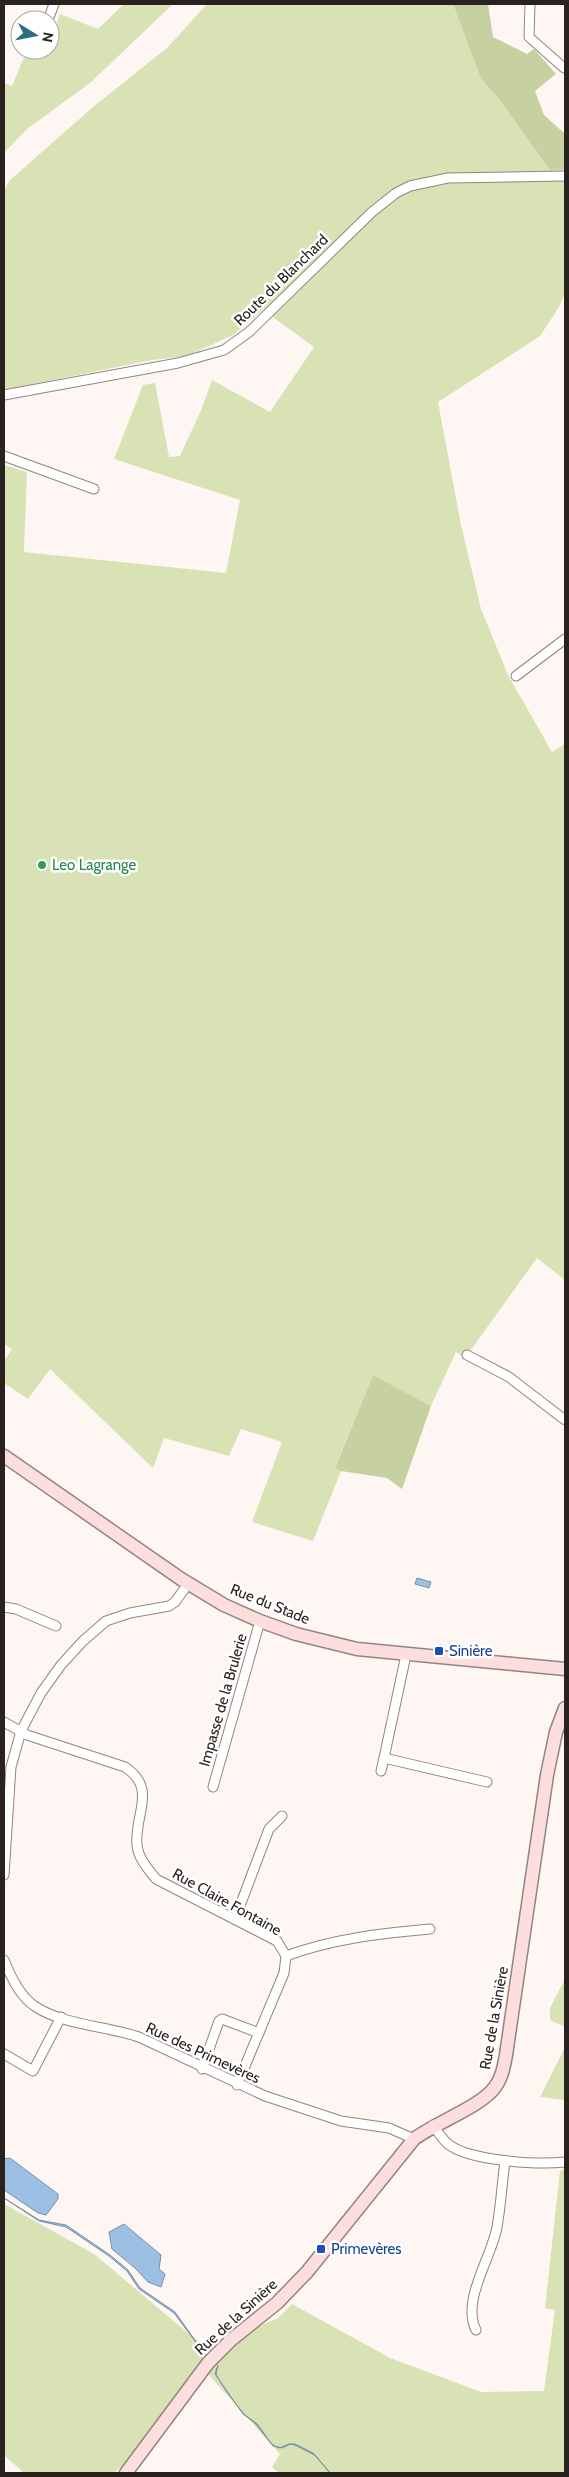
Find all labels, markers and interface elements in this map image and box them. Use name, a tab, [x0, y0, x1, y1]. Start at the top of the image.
north arrow	[10, 10, 60, 60]
text: N	[38, 31, 58, 44]
street label: Route du Blanchard	[230, 231, 332, 329]
place label: Leo Lagrange	[52, 856, 137, 874]
marker: Leo Lagrange	[36, 859, 48, 871]
street label: Rue du Stade	[228, 1580, 313, 1628]
street label: Impasse de la Brulerie	[195, 1631, 251, 1769]
place label: Sinière	[449, 1642, 493, 1660]
marker: Sinière	[433, 1645, 445, 1657]
street label: Rue Claire Fontaine	[169, 1865, 285, 1940]
street label: Rue de la Sinière	[476, 1965, 512, 2071]
street label: Rue des Primevères	[143, 2019, 263, 2087]
place label: Primevères	[331, 2240, 402, 2258]
marker: Primevères	[315, 2243, 327, 2255]
street label: Rue de la Sinière	[191, 2275, 281, 2359]

